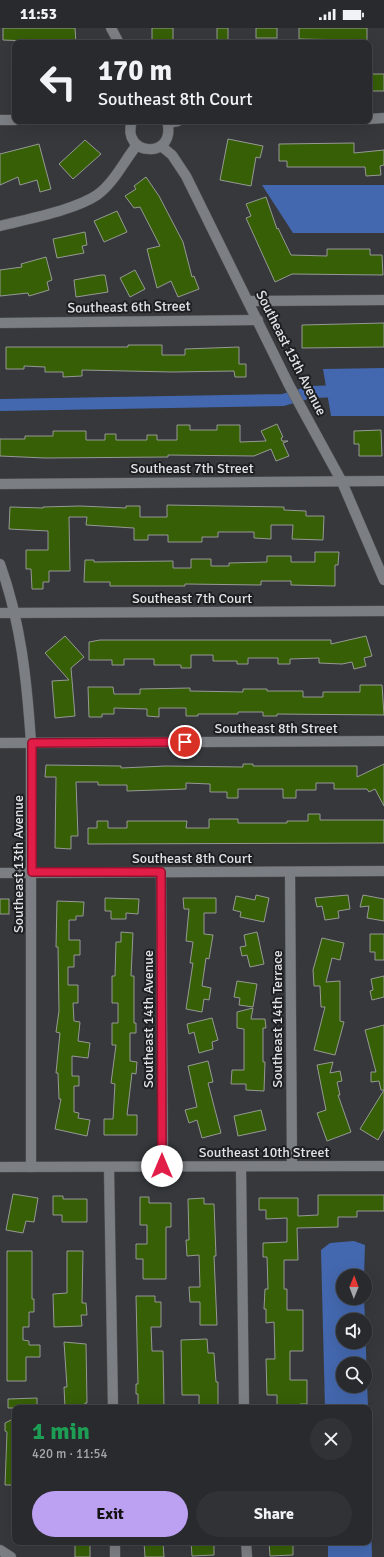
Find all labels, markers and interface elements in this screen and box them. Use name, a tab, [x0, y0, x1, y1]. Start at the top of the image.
text: 11:53	[20, 5, 57, 23]
text: 170 m	[98, 54, 172, 88]
icon: left	[32, 56, 84, 108]
text: Southeast 8th Court	[98, 88, 253, 110]
street label: Southeast 15th Avenue	[252, 288, 330, 418]
street label: Southeast 6th Street	[67, 297, 191, 317]
street label: Southeast 7th Street	[130, 460, 254, 477]
street label: Southeast 7th Court	[132, 590, 252, 607]
street label: Southeast 8th Street	[214, 720, 338, 737]
pin	[168, 725, 202, 759]
icon: arrive	[174, 731, 196, 753]
street label: Southeast 13th Avenue	[10, 795, 27, 933]
street label: Southeast 8th Court	[132, 850, 252, 867]
street label: Southeast 14th Avenue	[140, 950, 157, 1088]
street label: Southeast 14th Terrace	[269, 950, 286, 1088]
street label: Southeast 10th Street	[199, 1144, 329, 1161]
position arrow	[141, 1145, 183, 1187]
north arrow	[336, 1269, 372, 1305]
map controls	[336, 1269, 372, 1393]
button: sound	[336, 1313, 372, 1349]
button: search	[336, 1357, 372, 1393]
text: 1 min	[32, 1416, 90, 1446]
button: close	[310, 1418, 352, 1460]
text: 420 m · 11:54	[32, 1446, 108, 1462]
button: Exit	[32, 1491, 188, 1537]
button: Share	[196, 1491, 352, 1537]

